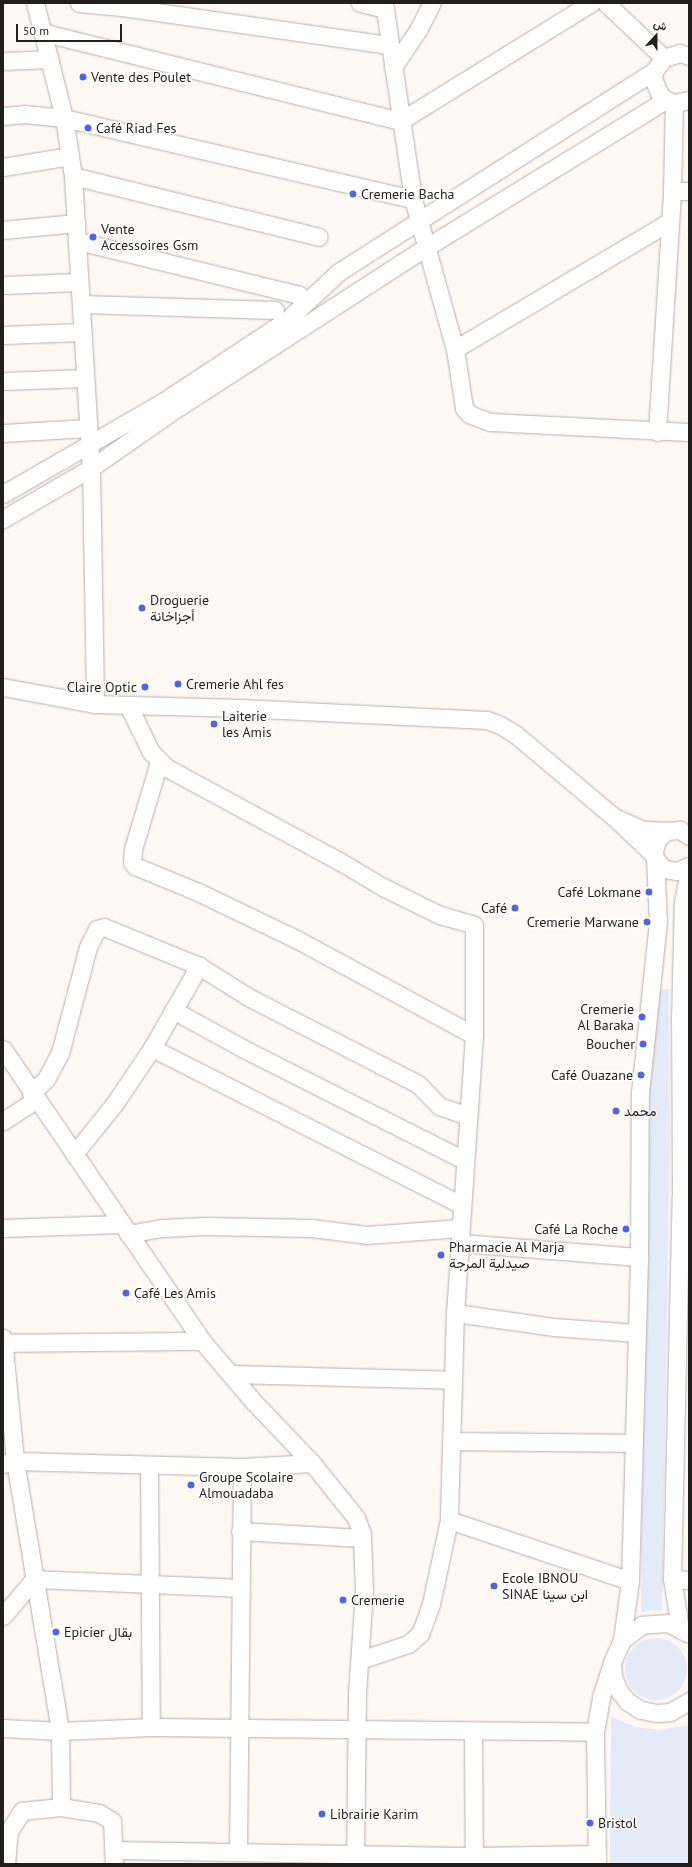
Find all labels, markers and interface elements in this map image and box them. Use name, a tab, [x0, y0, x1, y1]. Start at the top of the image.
scale bar	[18, 16, 124, 42]
north arrow	[636, 16, 676, 56]
text: ش	[652, 16, 669, 34]
text: 50 m	[23, 23, 49, 38]
place label: Vente des Poulet	[91, 69, 191, 85]
marker: Vente des Poulet	[78, 72, 88, 82]
place label: Café Riad Fes	[96, 120, 176, 136]
marker: Café Riad Fes	[83, 123, 93, 133]
place label: Cremerie Bacha	[361, 186, 455, 202]
marker: Cremerie Bacha	[348, 189, 358, 199]
place label: Vente Accessoires Gsm	[101, 221, 198, 254]
marker: Vente Accessoires Gsm	[88, 232, 98, 242]
place label: Droguerie أجزاخانة	[150, 592, 209, 624]
marker: Droguerie أجزاخانة	[137, 603, 147, 613]
place label: Cremerie Ahl fes	[186, 676, 284, 692]
place label: Claire Optic	[67, 679, 137, 695]
marker: Cremerie Ahl fes	[173, 679, 183, 689]
marker: Claire Optic	[140, 682, 150, 692]
place label: Laiterie les Amis	[222, 708, 272, 740]
marker: Laiterie les Amis	[209, 719, 219, 729]
place label: Café Lokmane	[557, 884, 641, 900]
marker: Café Lokmane	[644, 887, 654, 897]
place label: Café	[481, 900, 507, 916]
marker: Café	[510, 903, 520, 913]
place label: Cremerie Marwane	[527, 914, 639, 930]
marker: Cremerie Marwane	[642, 917, 652, 927]
place label: Cremerie Al Baraka	[578, 1001, 634, 1034]
marker: Cremerie Al Baraka	[637, 1012, 647, 1022]
place label: Boucher	[586, 1036, 635, 1052]
marker: Boucher	[638, 1039, 648, 1049]
place label: Café Ouazane	[551, 1067, 633, 1083]
marker: Café Ouazane	[636, 1070, 646, 1080]
place label: محمد	[624, 1103, 656, 1119]
marker: محمد	[611, 1106, 621, 1116]
place label: Café La Roche	[534, 1221, 618, 1237]
marker: Café La Roche	[621, 1224, 631, 1234]
place label: Pharmacie Al Marja صيدلية المرجة	[449, 1239, 565, 1272]
marker: Pharmacie Al Marja صيدلية المرجة	[436, 1250, 446, 1260]
place label: Café Les Amis	[134, 1285, 216, 1301]
marker: Café Les Amis	[121, 1288, 131, 1298]
place label: Groupe Scolaire Almouadaba	[199, 1469, 293, 1502]
marker: Groupe Scolaire Almouadaba	[186, 1480, 196, 1490]
place label: Ecole IBNOU SINAE ابن سينا	[502, 1570, 588, 1602]
marker: Ecole IBNOU SINAE ابن سينا	[489, 1581, 499, 1591]
place label: Cremerie	[351, 1592, 405, 1608]
marker: Cremerie	[338, 1595, 348, 1605]
place label: Epicier بقال	[64, 1624, 132, 1640]
marker: Epicier بقال	[51, 1627, 61, 1637]
place label: Librairie Karim	[330, 1806, 418, 1822]
marker: Librairie Karim	[317, 1809, 327, 1819]
place label: Bristol	[598, 1815, 637, 1831]
marker: Bristol	[585, 1818, 595, 1828]

